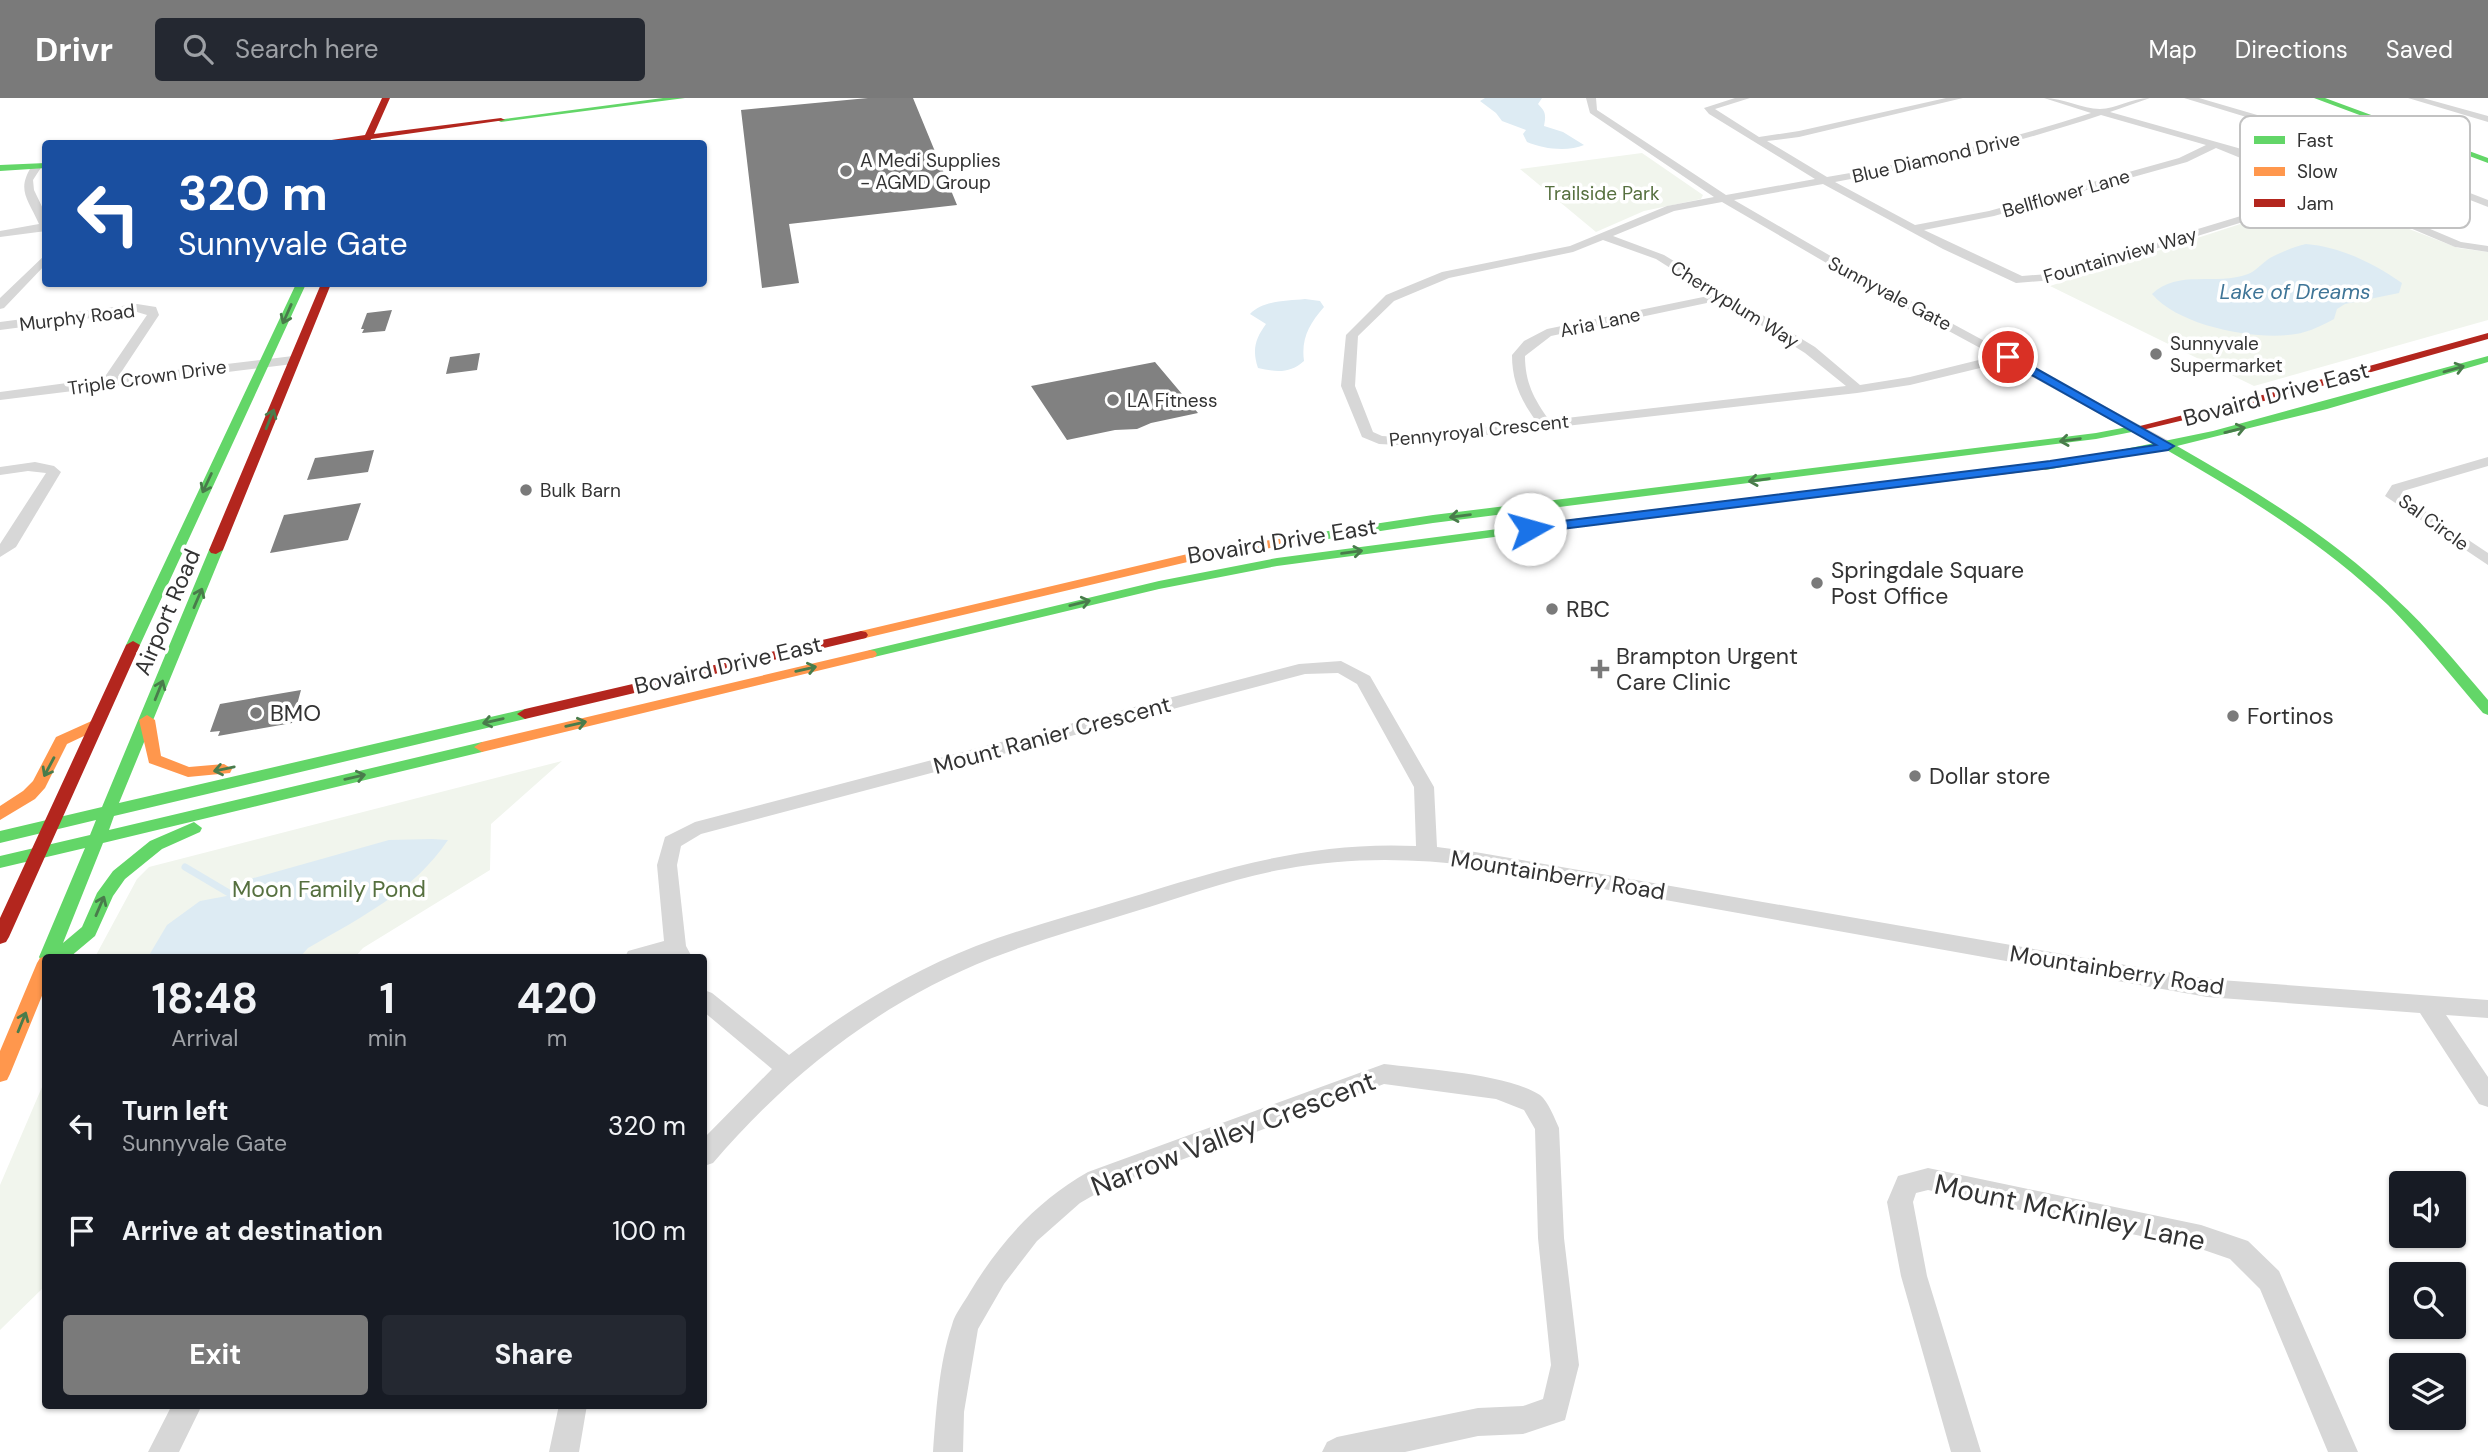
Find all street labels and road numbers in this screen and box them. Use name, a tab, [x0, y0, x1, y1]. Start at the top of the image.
street label: Blue Diamond Drive	[1850, 126, 2022, 189]
street label: Bellflower Lane	[2000, 163, 2133, 224]
street label: Fountainview Way	[2041, 222, 2200, 289]
street label: Sunnyvale Gate	[1824, 250, 1956, 336]
street label: Cherryplum Way	[1666, 255, 1804, 354]
street label: Murphy Road	[18, 298, 136, 337]
street label: Aria Lane	[1558, 302, 1643, 343]
street label: Triple Crown Drive	[66, 354, 228, 401]
street label: Bovaird Drive East	[2180, 355, 2372, 433]
street label: Pennyroyal Crescent	[1388, 409, 1570, 452]
street label: Sal Circle	[2393, 488, 2474, 556]
street label: Bovaird Drive East	[1185, 511, 1379, 571]
street label: Airport Road	[127, 544, 207, 680]
street label: Bovaird Drive East	[631, 629, 825, 701]
street label: Mount Ranier Crescent	[930, 689, 1174, 781]
street label: Mountainberry Road	[1449, 843, 1667, 907]
street label: Mountainberry Road	[2008, 938, 2226, 1002]
street label: Narrow Valley Crescent	[1086, 1062, 1381, 1205]
street label: Mount McKinley Lane	[1931, 1166, 2209, 1259]

